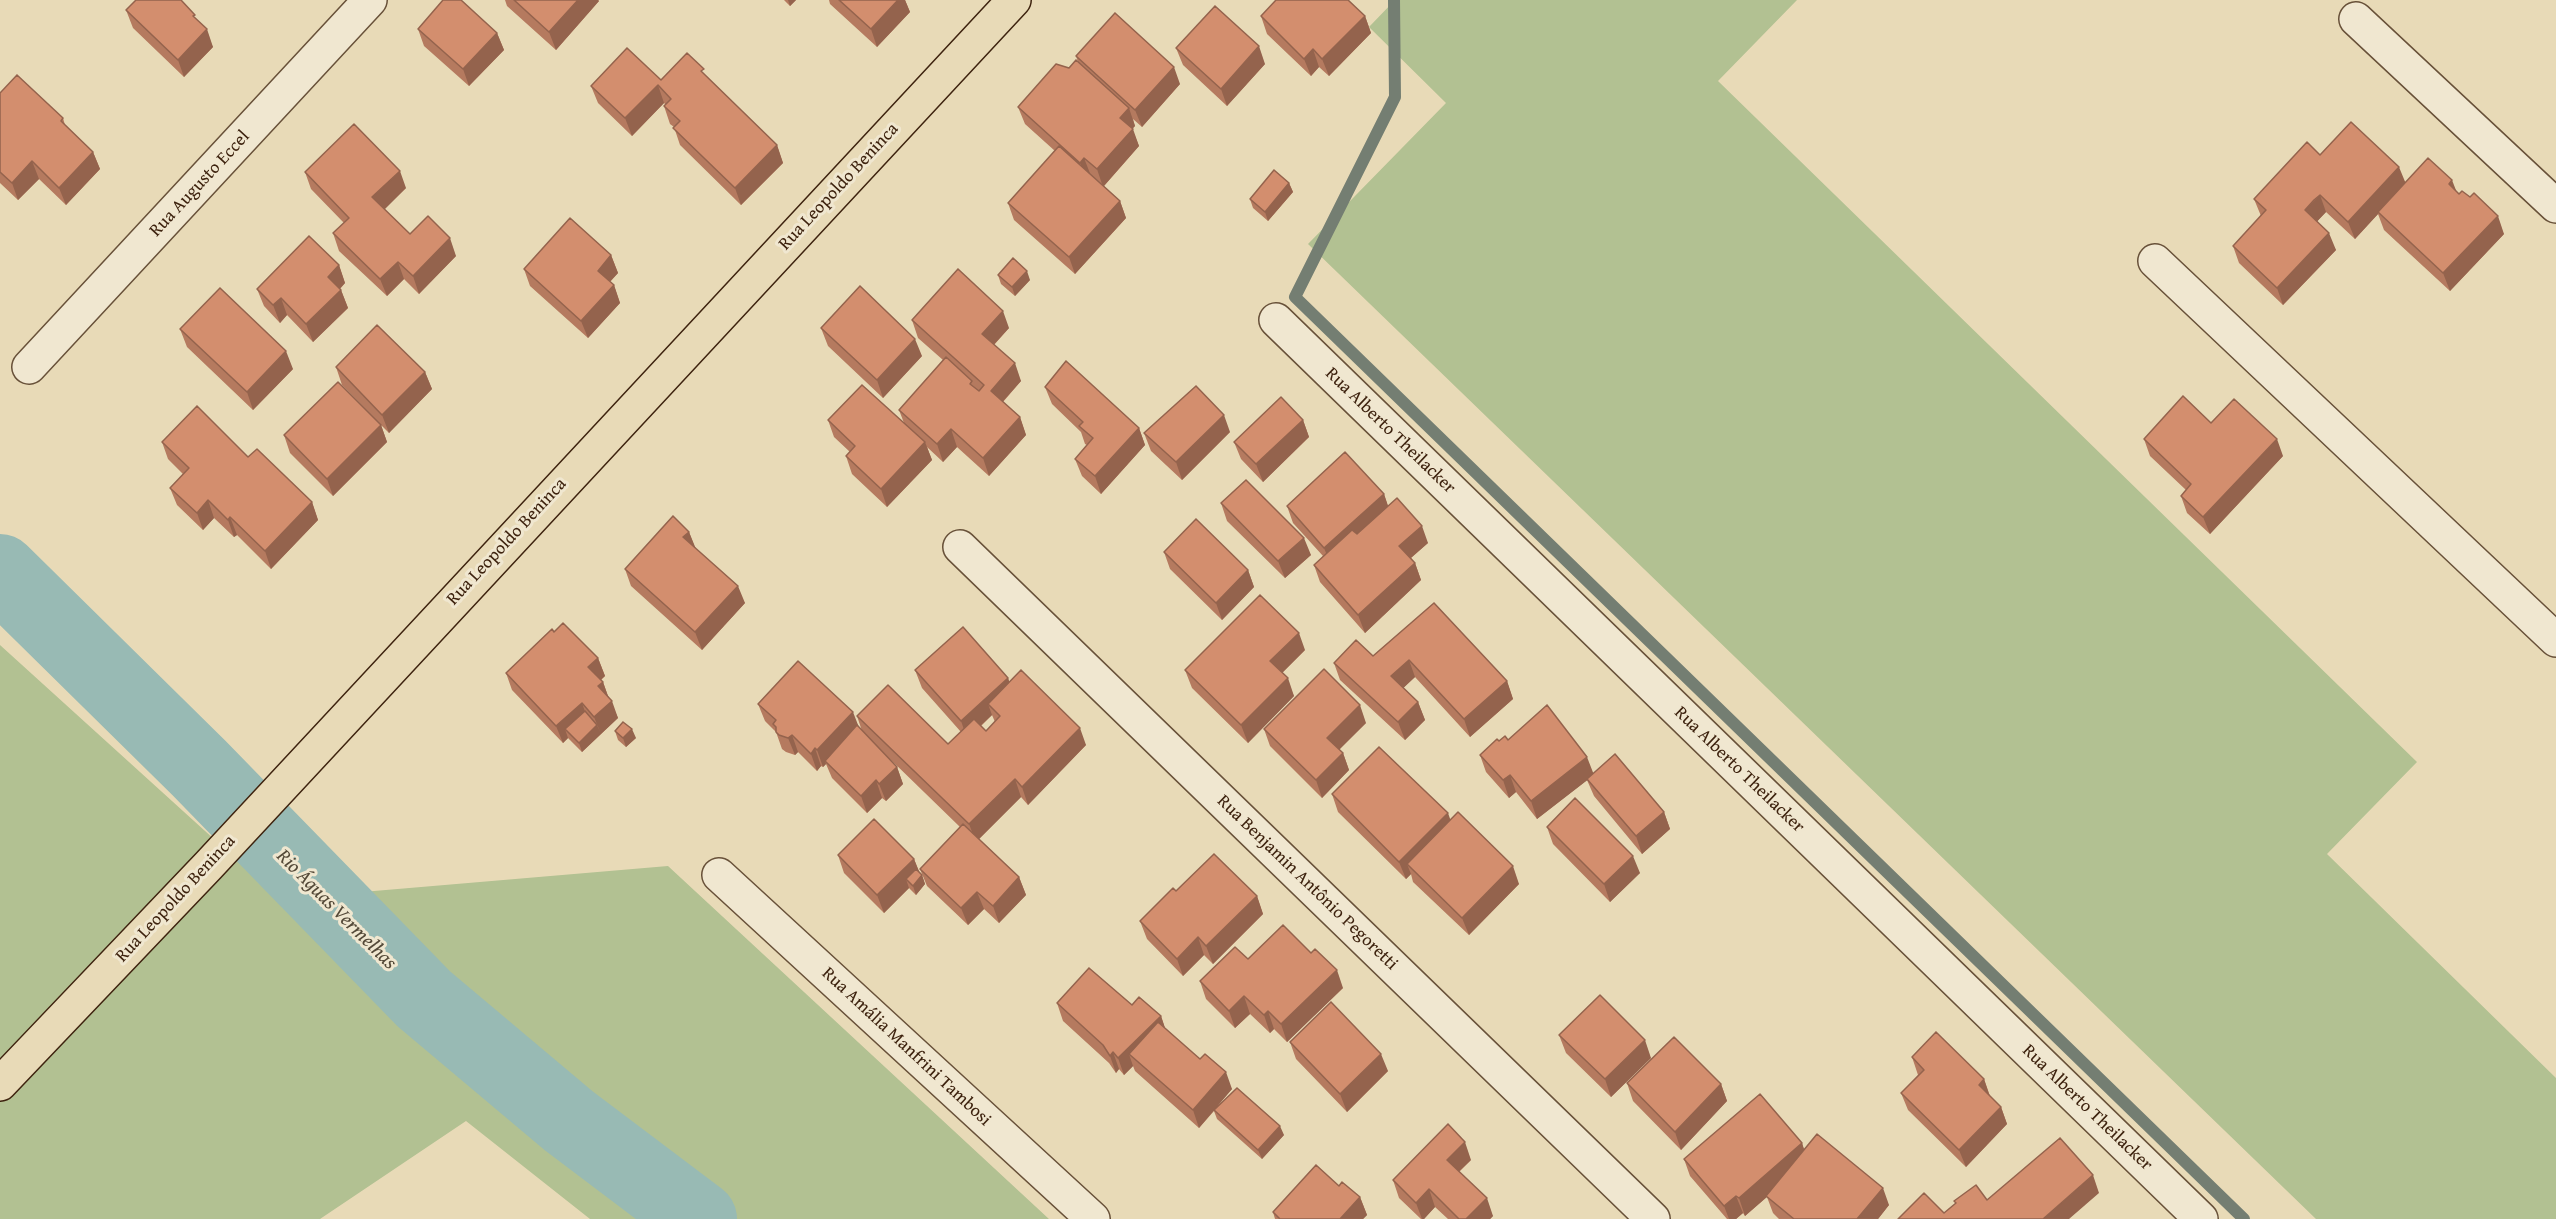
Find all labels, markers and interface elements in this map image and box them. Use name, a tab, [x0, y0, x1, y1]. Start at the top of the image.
street label: Rua Leopoldo Beninca	[774, 119, 904, 255]
street label: Rua Augusto Eccel	[145, 126, 255, 242]
street label: Rua Alberto Theilacker	[1320, 363, 1460, 499]
street label: Rua Leopoldo Beninca	[442, 474, 572, 610]
street label: Rua Alberto Theilacker	[1669, 702, 1809, 838]
street label: Rua Benjamin Antônio Pegoretti	[1212, 791, 1402, 975]
street label: Rua Leopoldo Beninca	[111, 831, 241, 967]
water label: Rio Águas Vermelhas	[271, 845, 401, 975]
street label: Rua Amália Manfrini Tambosi	[817, 963, 995, 1131]
street label: Rua Alberto Theilacker	[2017, 1040, 2157, 1176]

